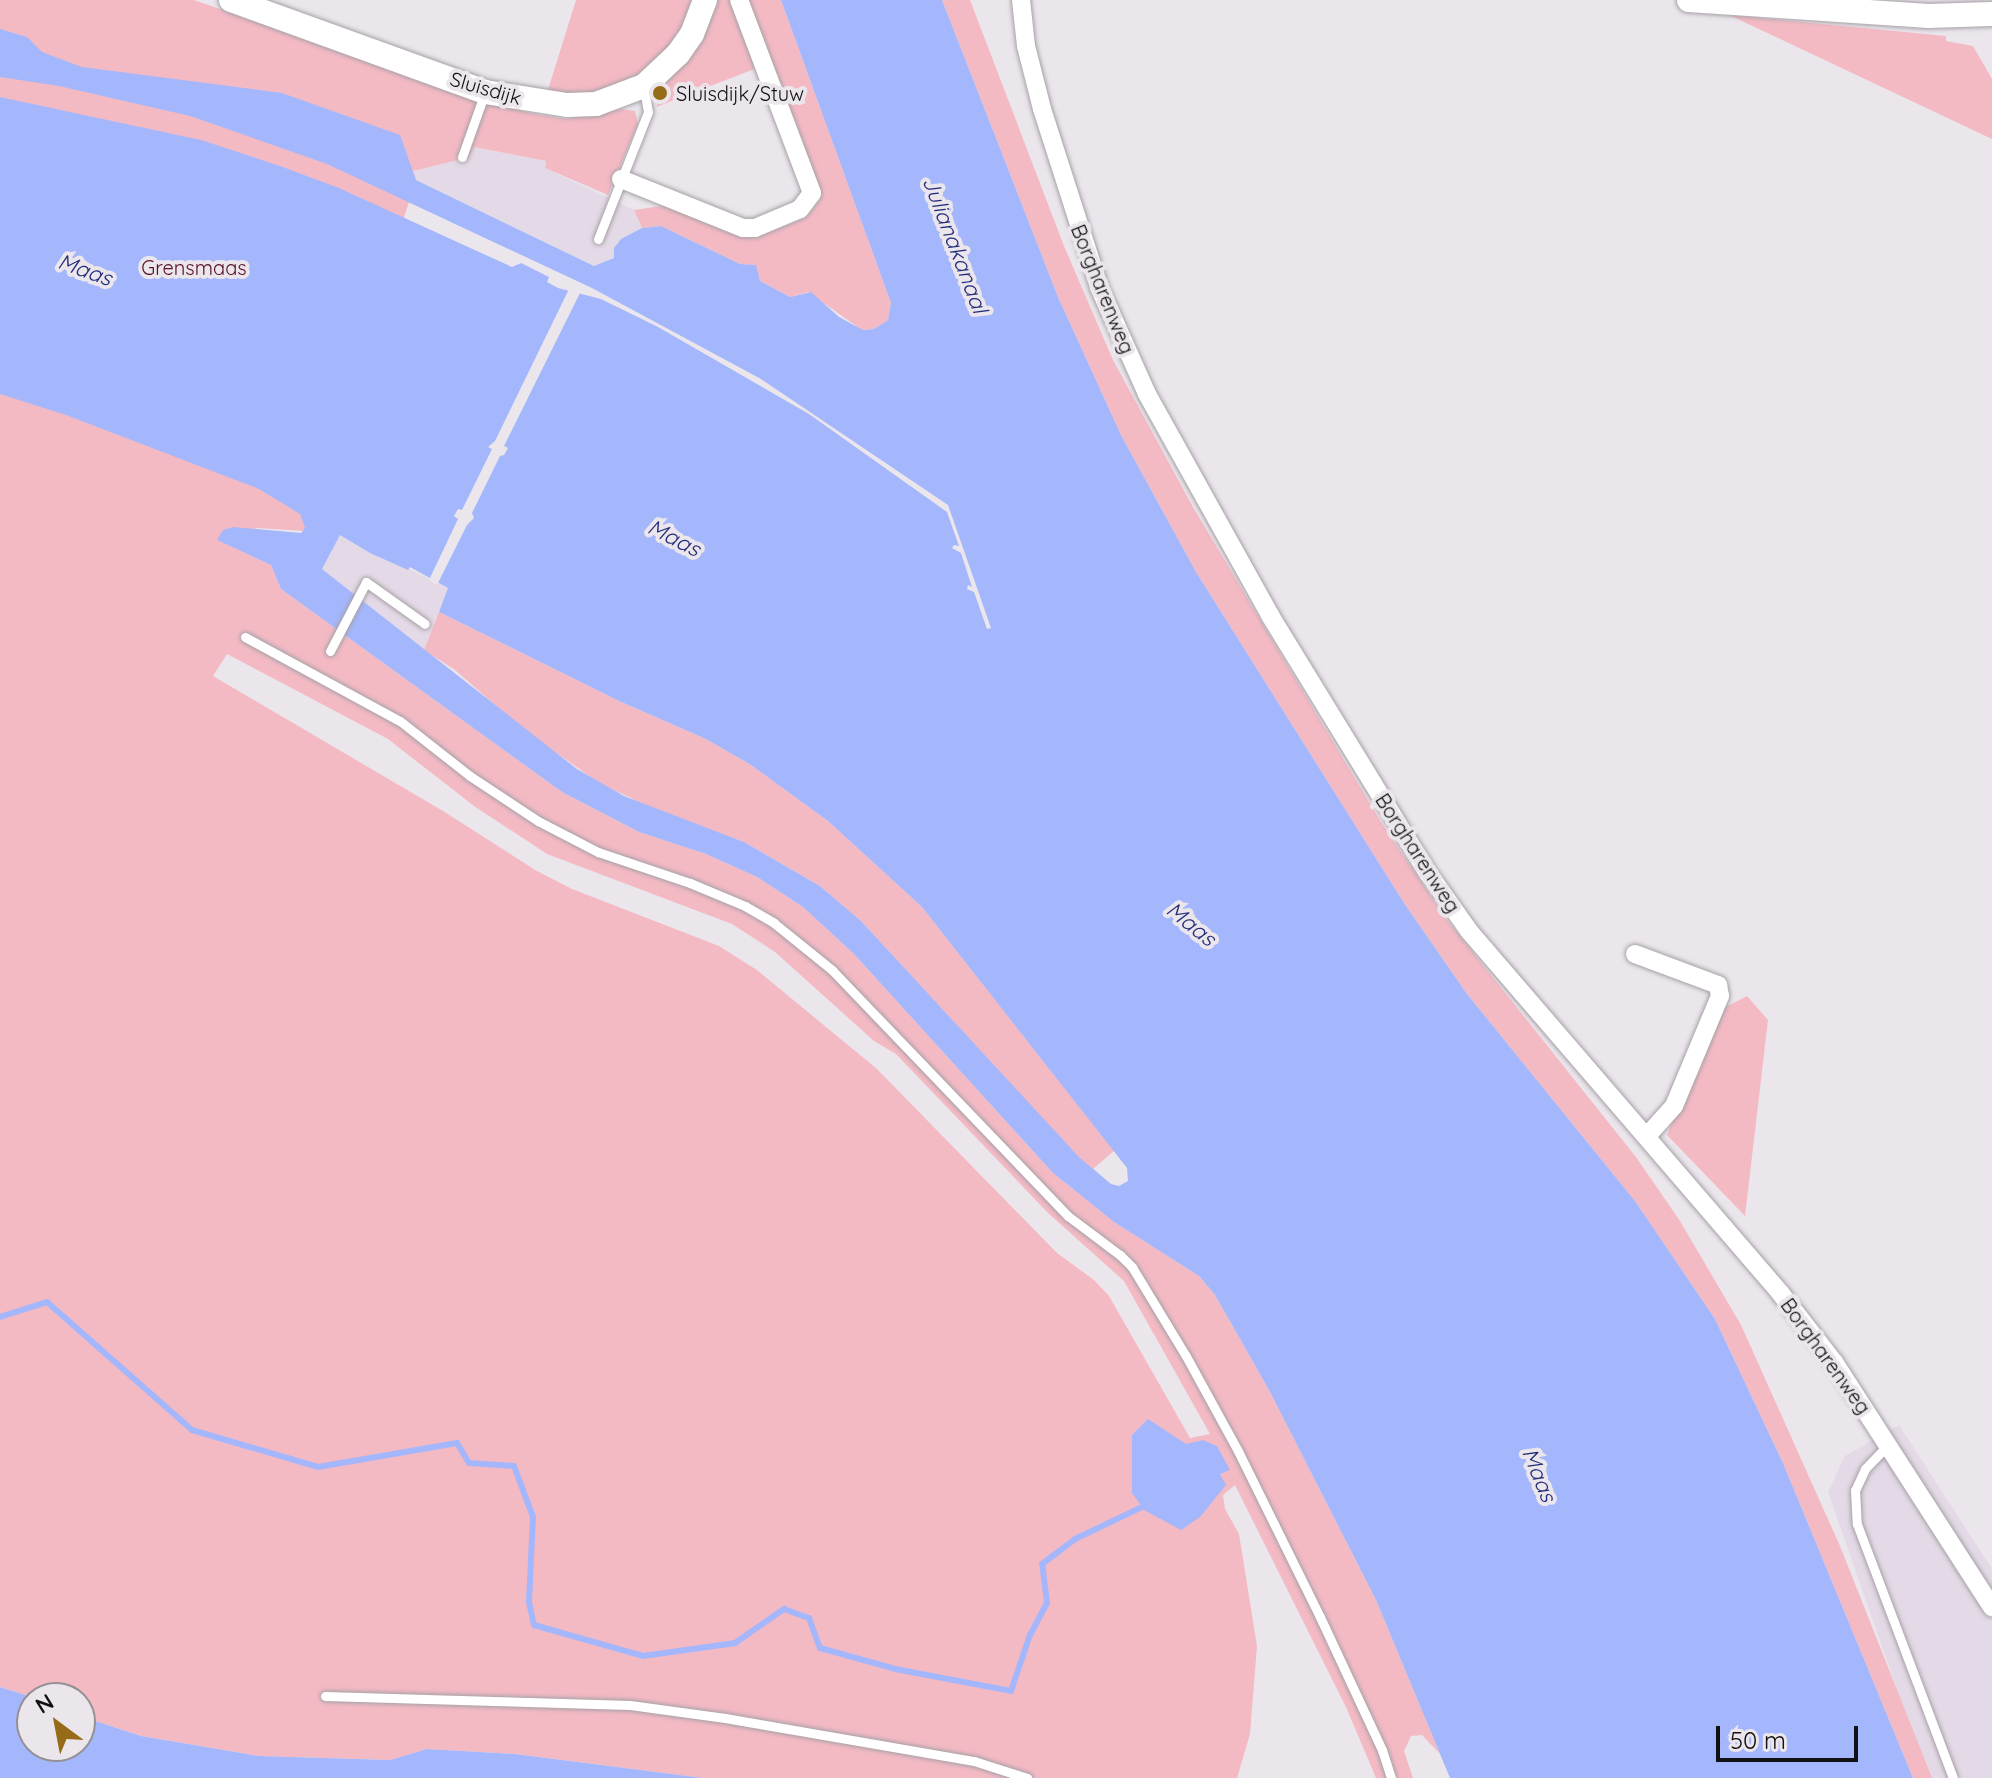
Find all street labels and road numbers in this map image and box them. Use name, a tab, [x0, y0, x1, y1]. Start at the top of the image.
street label: Sluisdijk	[447, 66, 525, 110]
street label: Borgharenweg	[1066, 221, 1140, 357]
street label: Borgharenweg	[1371, 789, 1465, 917]
street label: Borgharenweg	[1776, 1293, 1876, 1419]

